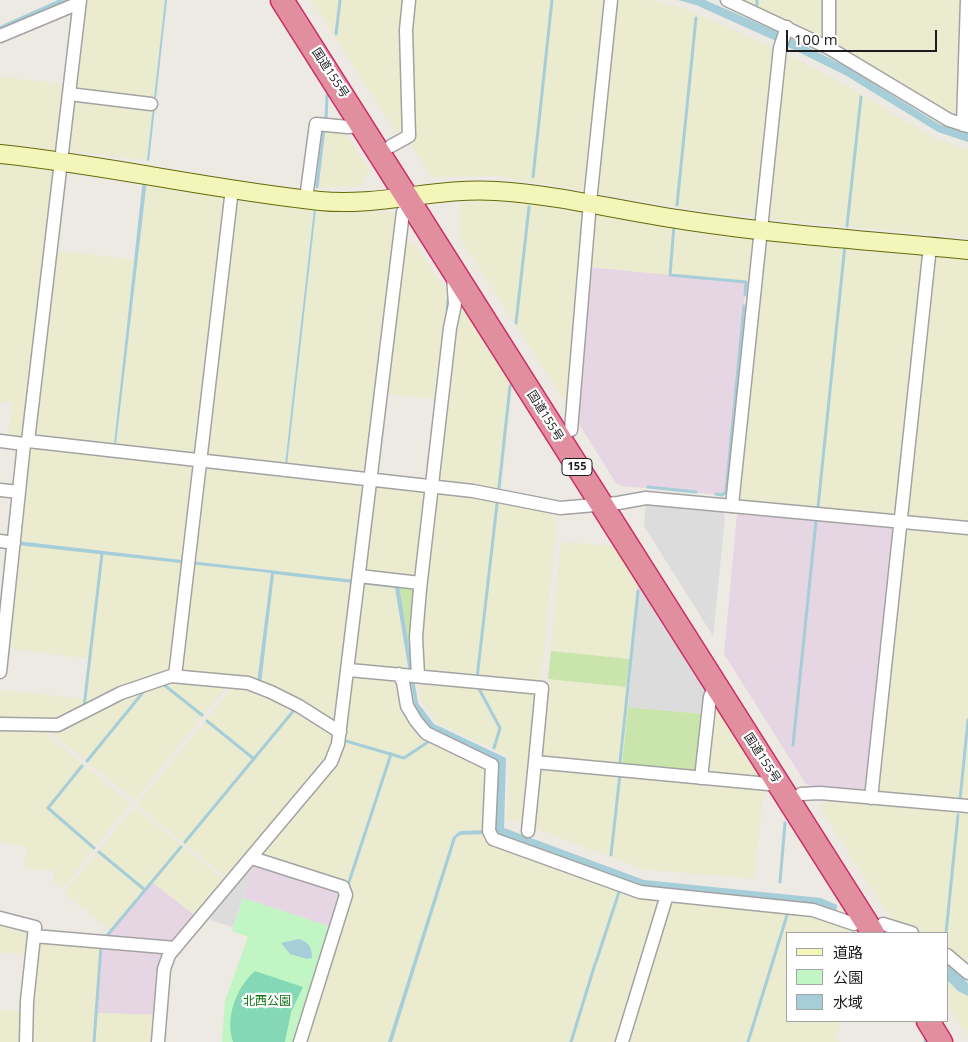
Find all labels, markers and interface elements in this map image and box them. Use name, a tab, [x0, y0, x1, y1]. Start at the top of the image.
scale bar	[788, 20, 939, 52]
text: 100 m	[794, 29, 838, 49]
street label: 国道155号	[309, 45, 351, 101]
street label: 国道155号	[524, 388, 566, 444]
road number: 155	[562, 458, 592, 476]
street label: 国道155号	[741, 730, 783, 786]
legend	[786, 932, 948, 1022]
text: 道路	[833, 942, 863, 962]
text: 公園	[833, 967, 863, 987]
text: 水域	[833, 992, 863, 1012]
park label: 北西公園	[243, 995, 291, 1009]

